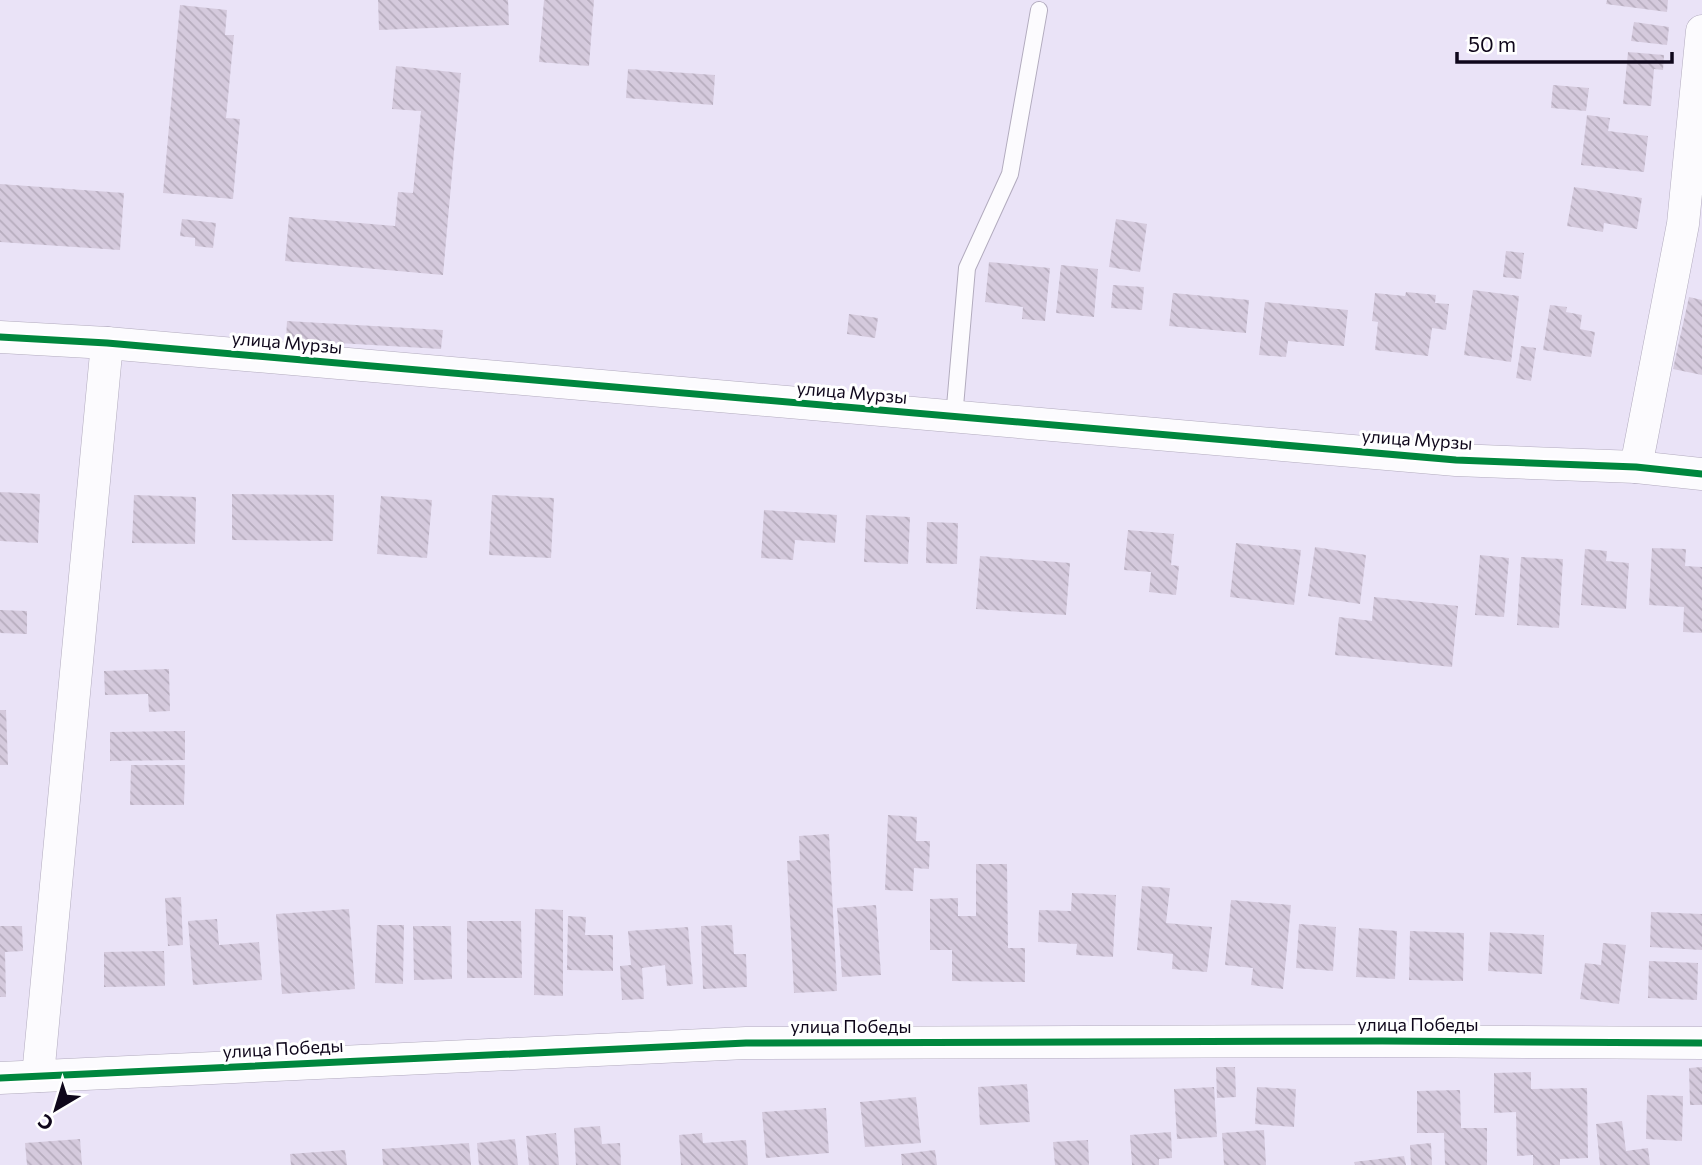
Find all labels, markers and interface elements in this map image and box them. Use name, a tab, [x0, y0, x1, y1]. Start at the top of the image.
scale bar	[1457, 21, 1672, 65]
text: 50 m	[1468, 31, 1516, 56]
street label: улица Мурзы	[231, 326, 343, 358]
street label: улица Мурзы	[796, 376, 908, 408]
street label: улица Мурзы	[1361, 424, 1473, 454]
street label: улица Победы	[1358, 1013, 1478, 1035]
street label: улица Победы	[791, 1015, 911, 1037]
street label: улица Победы	[222, 1034, 344, 1062]
north arrow	[21, 1074, 91, 1144]
text: С	[33, 1110, 57, 1136]

